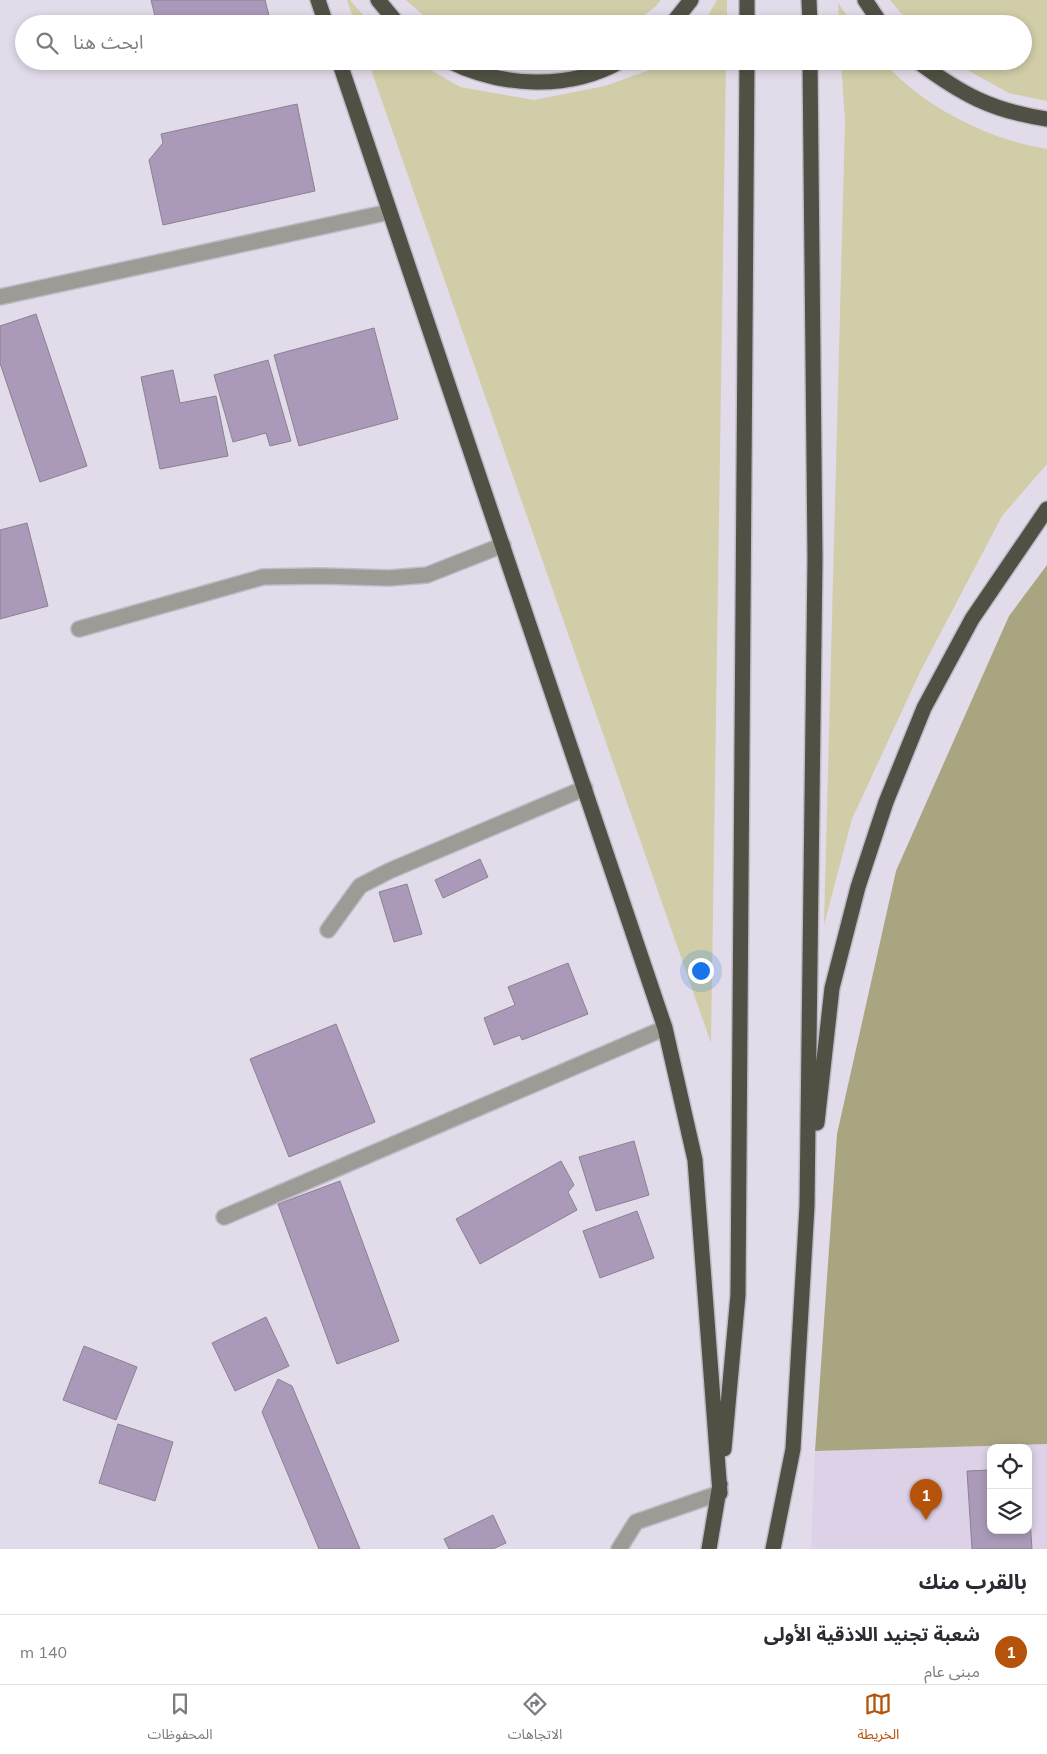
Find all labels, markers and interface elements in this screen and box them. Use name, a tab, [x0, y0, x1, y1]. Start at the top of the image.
search box	[15, 15, 1032, 70]
icon: search	[33, 29, 61, 57]
text: ابحث هنا	[73, 30, 143, 54]
your location	[688, 958, 714, 984]
map controls	[987, 1444, 1032, 1534]
button: locate	[987, 1444, 1032, 1489]
pin: 1	[910, 1479, 942, 1520]
button: layers	[987, 1489, 1032, 1534]
text: بالقرب منك	[919, 1568, 1027, 1594]
text: شعبة تجنيد اللاذقية الأولى	[764, 1622, 980, 1646]
text: 140 m	[20, 1642, 67, 1662]
text: 1	[1006, 1642, 1016, 1662]
text: مبنى عام	[924, 1661, 980, 1681]
tab: المحفوظات	[148, 1690, 213, 1749]
tab: الاتجاهات	[508, 1690, 562, 1749]
tab: الخريطة	[857, 1690, 899, 1749]

